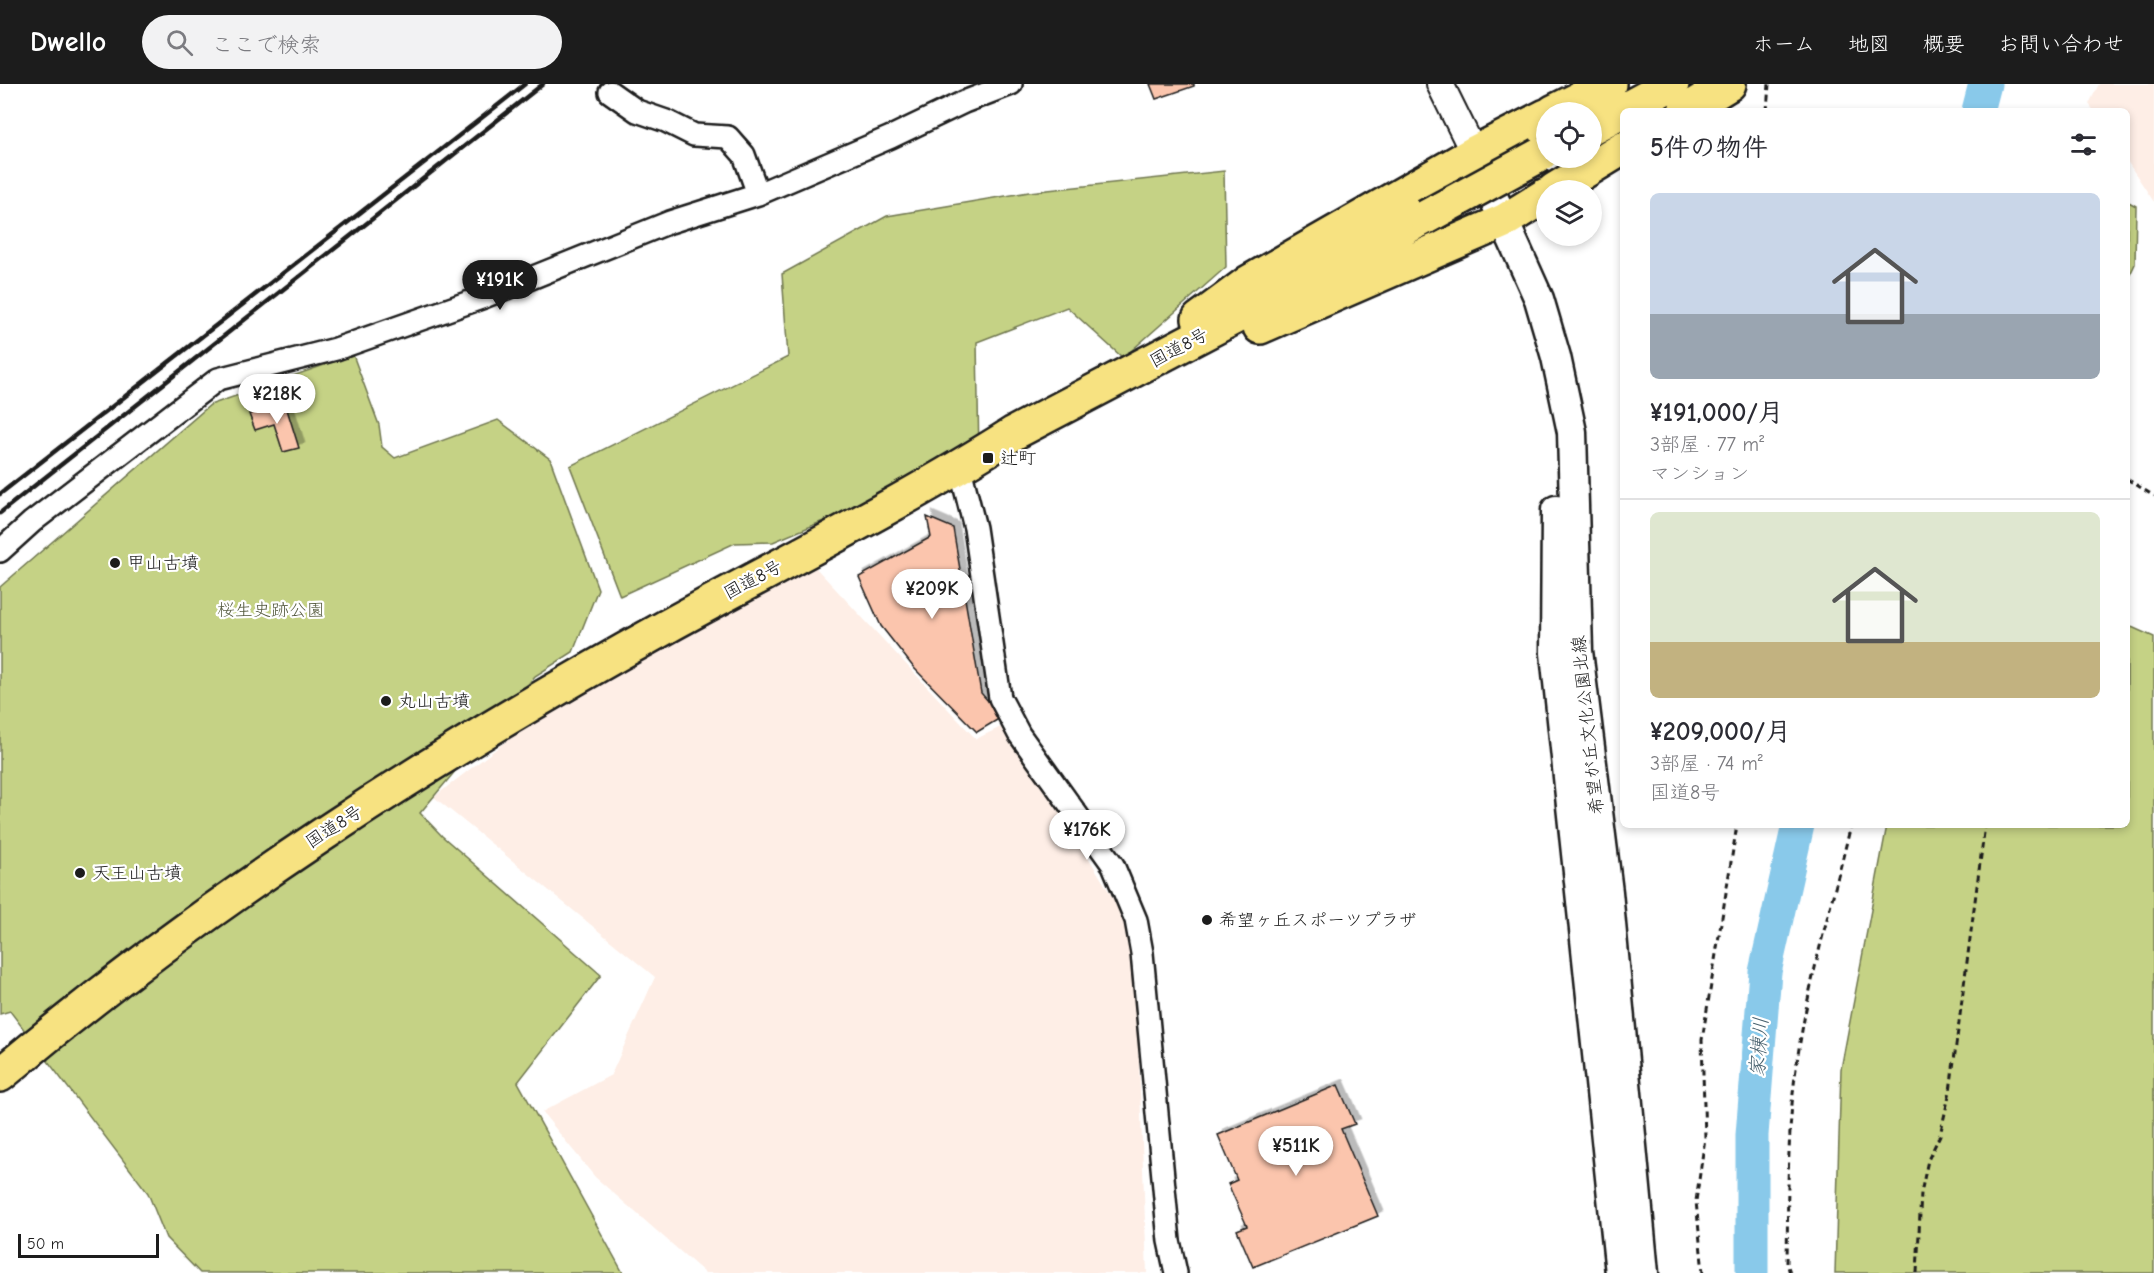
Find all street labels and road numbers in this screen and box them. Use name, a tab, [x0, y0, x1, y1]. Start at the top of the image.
street label: 国道8号	[1146, 324, 1212, 372]
street label: 国道8号	[720, 556, 786, 604]
street label: 希望が丘文化公園北線	[1568, 634, 1608, 816]
street label: 国道8号	[302, 801, 366, 853]

